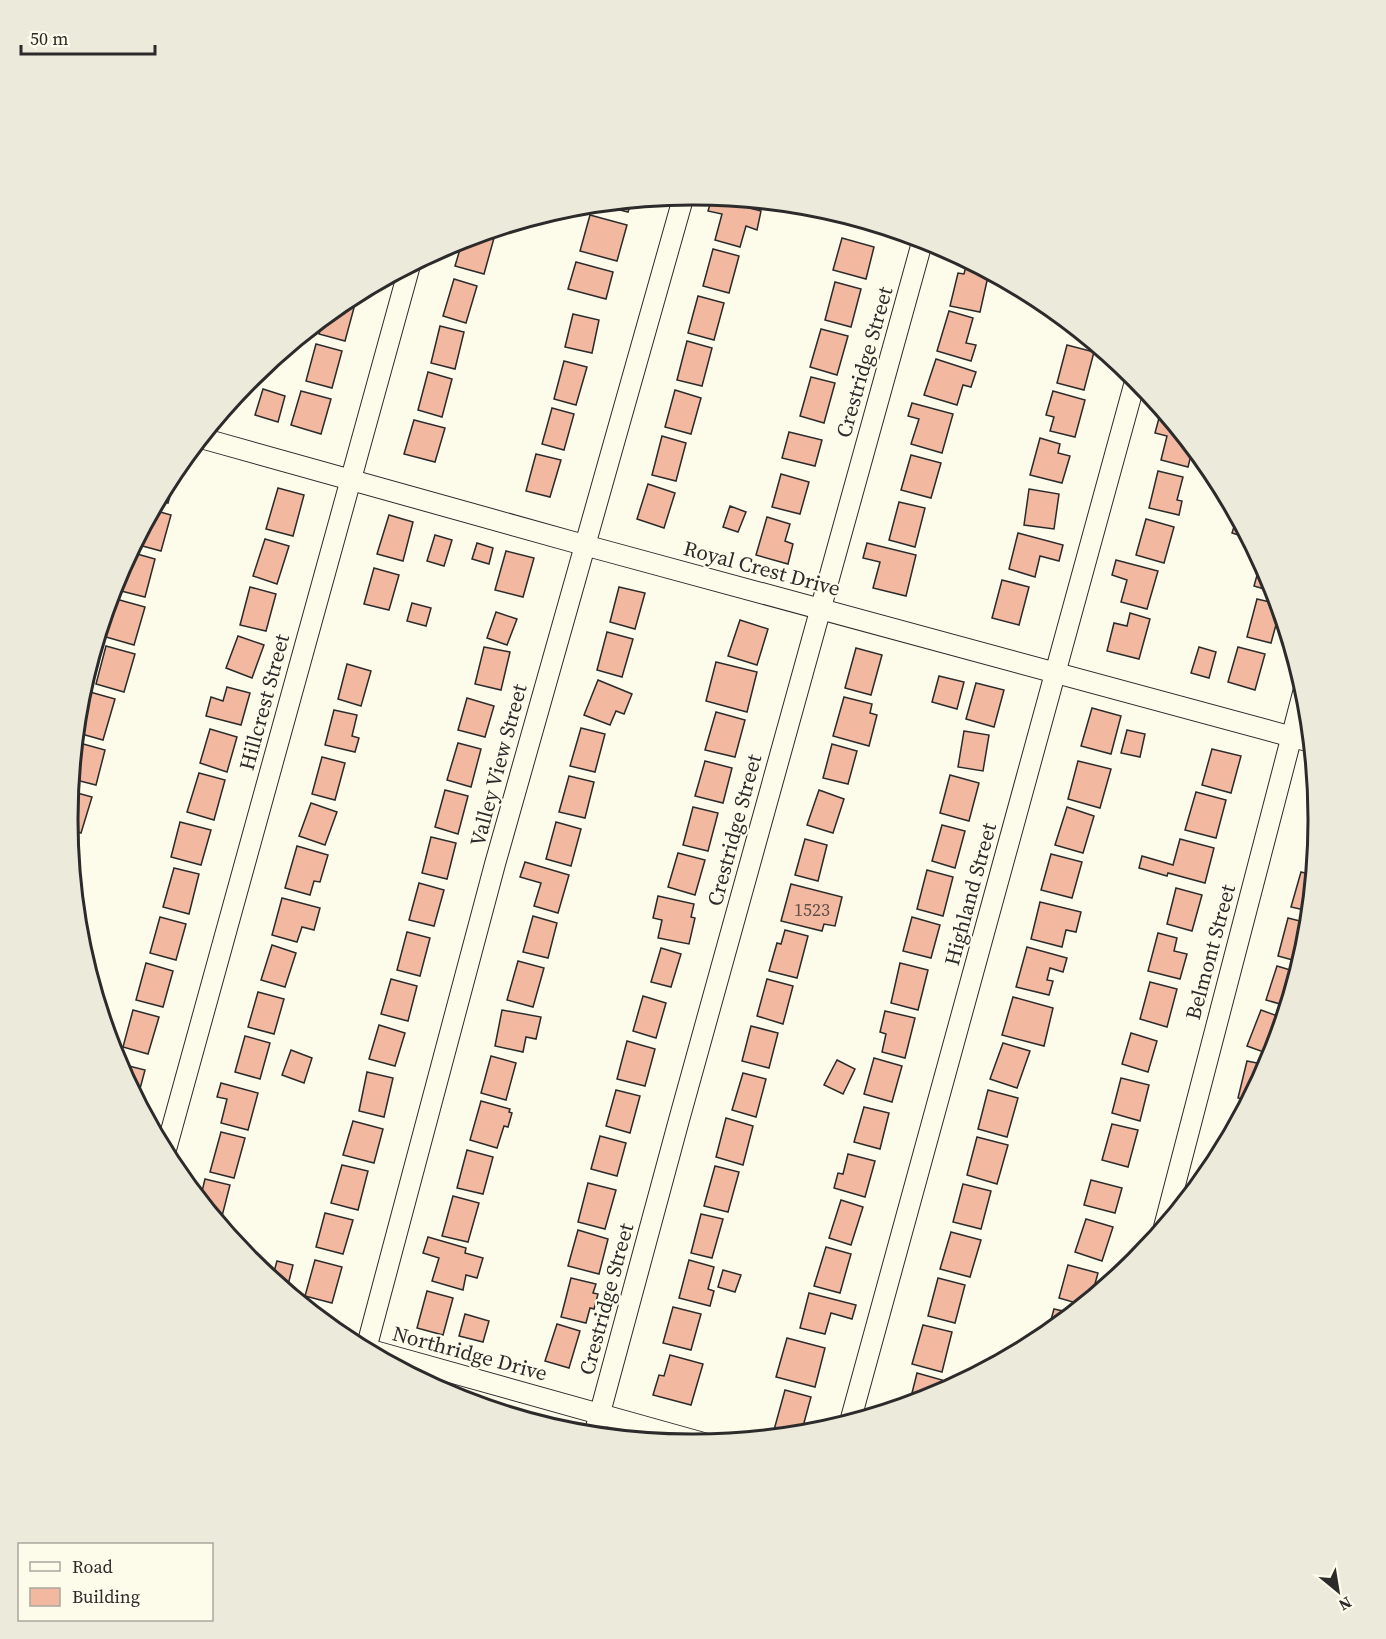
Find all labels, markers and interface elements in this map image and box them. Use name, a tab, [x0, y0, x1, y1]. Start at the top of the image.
scale bar	[21, 18, 154, 56]
text: 50 m	[30, 26, 68, 51]
street label: Crestridge Street	[829, 283, 899, 441]
street label: Royal Crest Drive	[680, 533, 844, 603]
street label: Hillcrest Street	[232, 630, 296, 773]
street label: Valley View Street	[462, 681, 534, 849]
street label: Crestridge Street	[700, 751, 768, 909]
street label: Highland Street	[937, 819, 1003, 969]
street label: Belmont Street	[1178, 881, 1242, 1023]
house number: 1523	[794, 897, 830, 922]
street label: Crestridge Street	[572, 1220, 640, 1378]
street label: Northridge Drive	[389, 1318, 551, 1388]
legend	[18, 1543, 213, 1621]
text: Road	[72, 1554, 113, 1579]
north arrow	[1308, 1561, 1368, 1621]
text: Building	[72, 1584, 140, 1609]
text: N	[1335, 1592, 1356, 1617]

